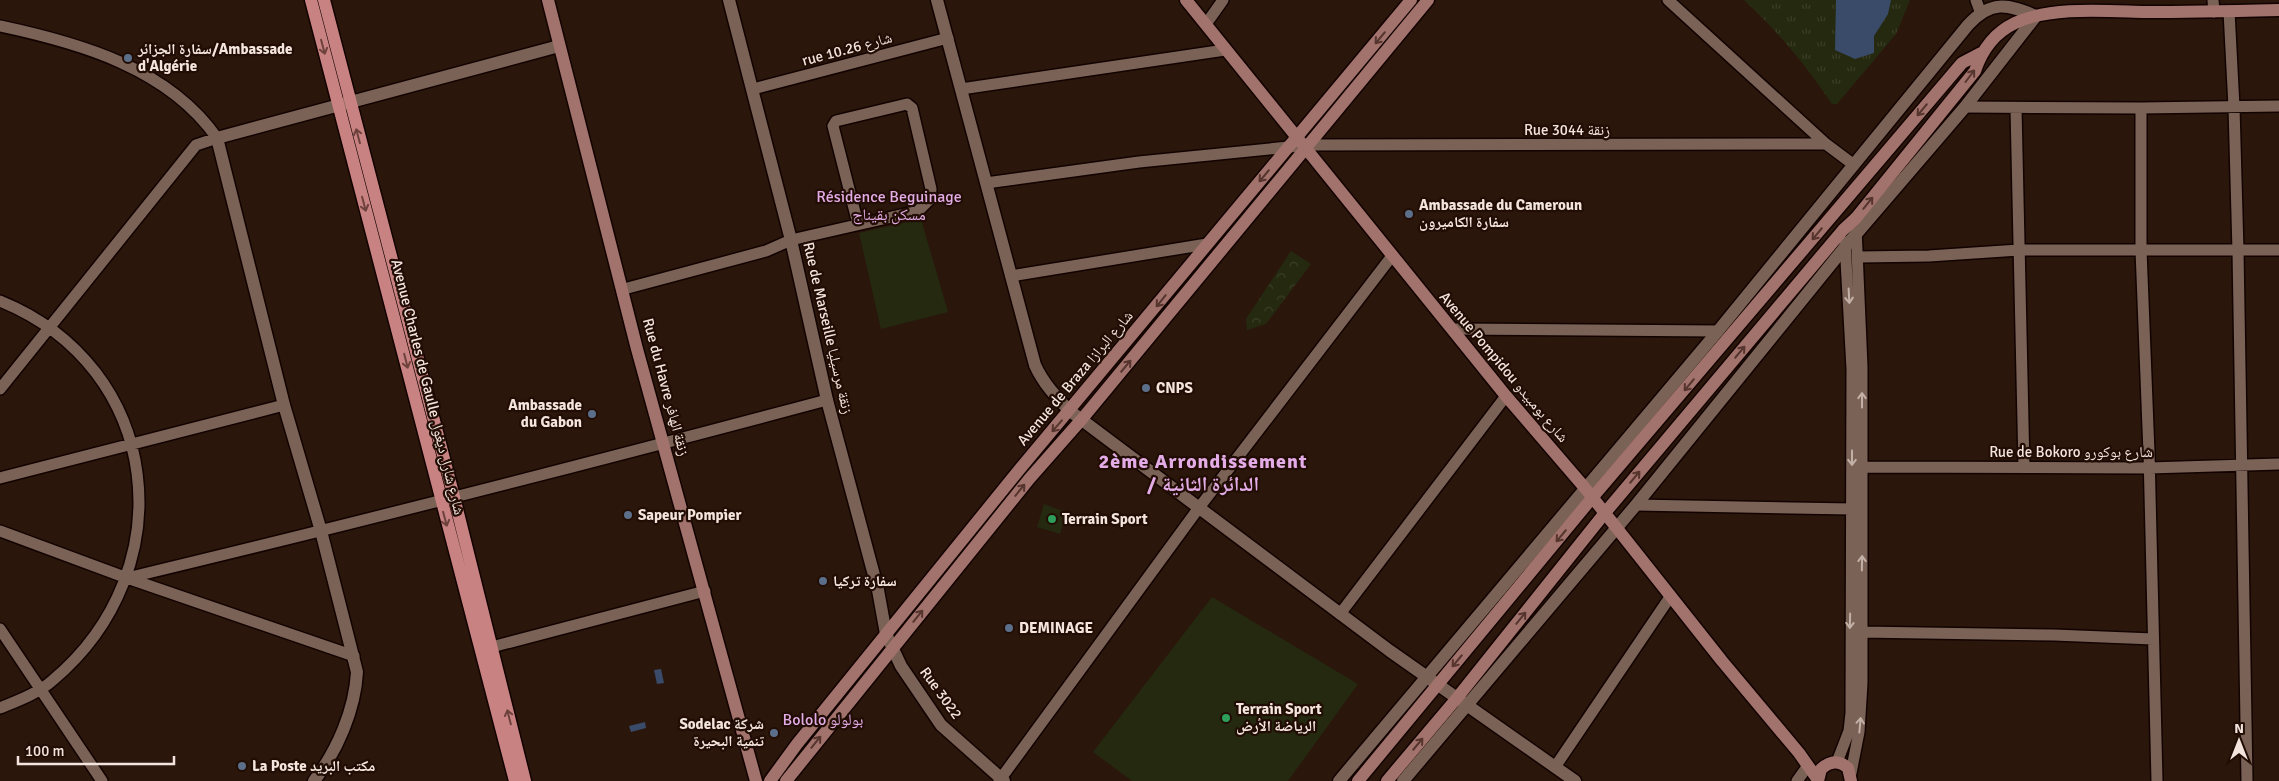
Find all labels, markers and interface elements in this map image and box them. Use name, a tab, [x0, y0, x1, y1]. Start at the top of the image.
street label: rue 10.26 شارع	[800, 28, 894, 71]
one-way arrow	[1374, 31, 1385, 44]
one-way arrow	[319, 39, 329, 55]
place label: سفارة الجزائر/Ambassade d'Algérie	[137, 40, 293, 75]
marker: سفارة الجزائر/Ambassade d'Algérie	[122, 52, 134, 64]
one-way arrow	[1965, 70, 1976, 83]
one-way arrow	[1917, 103, 1928, 116]
street label: Rue 3044 زنقة	[1524, 121, 1610, 139]
one-way arrow	[353, 128, 363, 144]
one-way arrow	[1259, 169, 1270, 182]
district label: Résidence Beguinage مسكن بقيناج	[816, 187, 962, 225]
one-way arrow	[360, 196, 370, 212]
place label: Ambassade du Cameroun سفارة الكاميرون	[1419, 196, 1582, 231]
one-way arrow	[1863, 196, 1874, 209]
marker: Ambassade du Cameroun سفارة الكاميرون	[1403, 208, 1415, 220]
one-way arrow	[1812, 228, 1823, 241]
street label: Rue de Marseille زنقة مرسيليا	[799, 240, 857, 416]
street label: Avenue Charles de Gaulle شارع شارل ديغول	[387, 257, 469, 517]
street label: Avenue Pompidou شارع بومبيدو	[1435, 288, 1572, 447]
one-way arrow	[1844, 288, 1853, 304]
one-way arrow	[1155, 294, 1166, 307]
street label: Avenue de Braza شارع البرازا	[1013, 307, 1138, 450]
street label: Rue du Havre زنقة الهافر	[639, 316, 693, 458]
one-way arrow	[1734, 346, 1746, 359]
one-way arrow	[402, 353, 411, 369]
one-way arrow	[1121, 360, 1132, 373]
one-way arrow	[1684, 378, 1695, 391]
place label: CNPS	[1156, 379, 1193, 397]
marker: CNPS	[1140, 382, 1152, 394]
one-way arrow	[1857, 392, 1867, 408]
place label: Ambassade du Gabon	[508, 396, 582, 431]
marker: Ambassade du Gabon	[586, 408, 598, 420]
one-way arrow	[1051, 419, 1063, 432]
street label: Rue de Bokoro شارع بوكورو	[1989, 443, 2153, 462]
district label: 2ème Arrondissement / الدائرة الثانية	[1099, 449, 1307, 497]
one-way arrow	[1847, 450, 1857, 466]
one-way arrow	[1629, 470, 1641, 483]
one-way arrow	[1015, 483, 1026, 496]
place label: Sapeur Pompier	[638, 506, 741, 524]
marker: Sapeur Pompier	[622, 509, 634, 521]
place label: Terrain Sport	[1062, 510, 1148, 528]
one-way arrow	[441, 511, 450, 527]
marker: Terrain Sport	[1046, 513, 1058, 525]
one-way arrow	[1556, 529, 1567, 542]
one-way arrow	[1857, 555, 1867, 571]
place label: سفارة تركيا	[833, 572, 897, 590]
marker: سفارة تركيا	[817, 575, 829, 587]
one-way arrow	[913, 610, 924, 623]
one-way arrow	[1515, 612, 1526, 625]
one-way arrow	[1845, 612, 1855, 629]
place label: DEMINAGE	[1019, 619, 1093, 637]
marker: DEMINAGE	[1003, 622, 1015, 634]
one-way arrow	[1451, 654, 1463, 667]
street label: Rue 3022	[916, 663, 966, 723]
place label: Terrain Sport الرياضة الأرض	[1236, 700, 1322, 735]
one-way arrow	[504, 709, 513, 725]
district label: Bololo بولولو	[783, 710, 863, 730]
marker: Terrain Sport الرياضة الأرض	[1220, 712, 1232, 724]
place label: Sodelac شركة تنمية البحيرة	[679, 715, 764, 750]
north arrow	[2214, 716, 2264, 766]
one-way arrow	[1855, 717, 1864, 733]
text: N	[2234, 720, 2244, 737]
marker: Sodelac شركة تنمية البحيرة	[768, 727, 780, 739]
scale bar	[18, 734, 174, 766]
one-way arrow	[810, 736, 821, 749]
one-way arrow	[1412, 737, 1424, 750]
text: 100 m	[25, 742, 65, 760]
place label: La Poste مكتب البريد	[252, 757, 375, 775]
marker: La Poste مكتب البريد	[236, 760, 248, 772]

